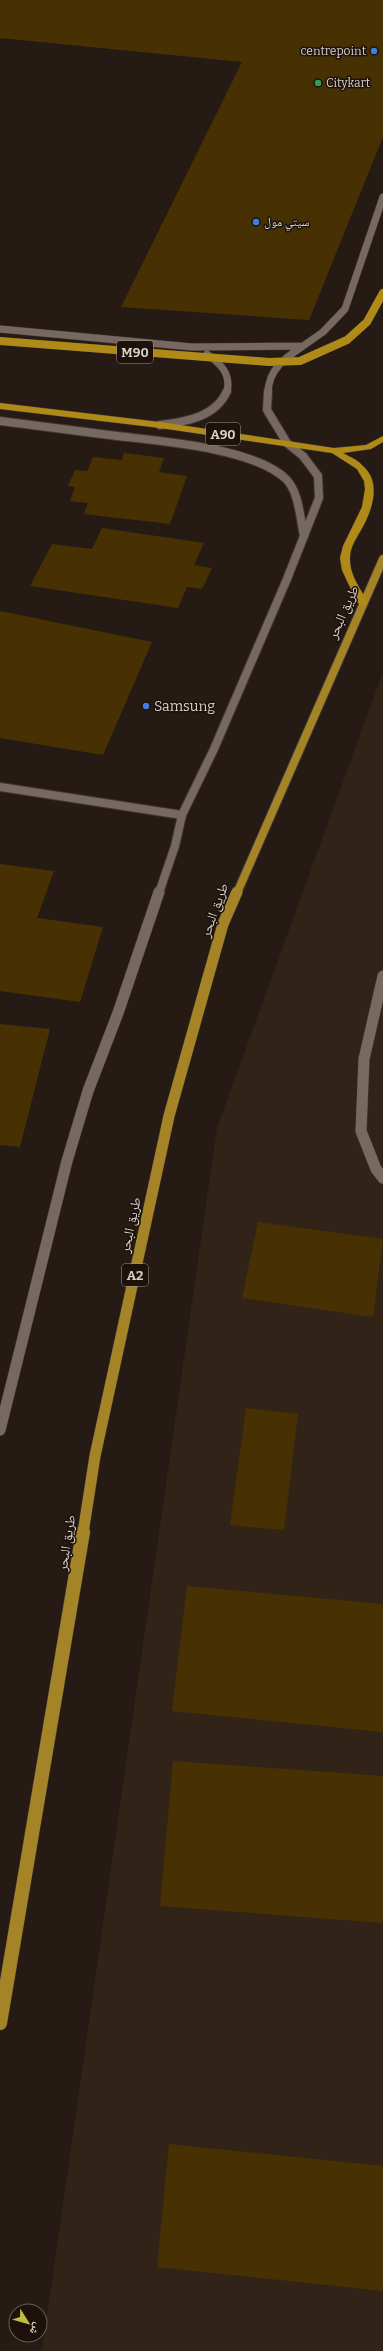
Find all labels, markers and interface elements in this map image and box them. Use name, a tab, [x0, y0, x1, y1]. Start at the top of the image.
place label: centrepoint	[300, 44, 367, 58]
marker: centrepoint	[369, 46, 379, 56]
place label: Citykart	[326, 76, 371, 90]
marker: Citykart	[313, 78, 323, 88]
place label: سيتي مول	[264, 215, 310, 232]
marker: سيتي مول	[251, 217, 261, 227]
road number: M90	[117, 341, 153, 363]
road number: A90	[206, 423, 240, 445]
street label: طريق البحر	[324, 583, 364, 643]
place label: Samsung	[154, 698, 215, 715]
marker: Samsung	[141, 701, 151, 711]
street label: طريق البحر	[196, 881, 233, 941]
street label: طريق البحر	[116, 1196, 146, 1256]
road number: A2	[122, 1264, 148, 1286]
street label: طريق البحر	[53, 1514, 80, 1574]
north arrow	[8, 2303, 48, 2343]
text: ش	[26, 2320, 44, 2338]

